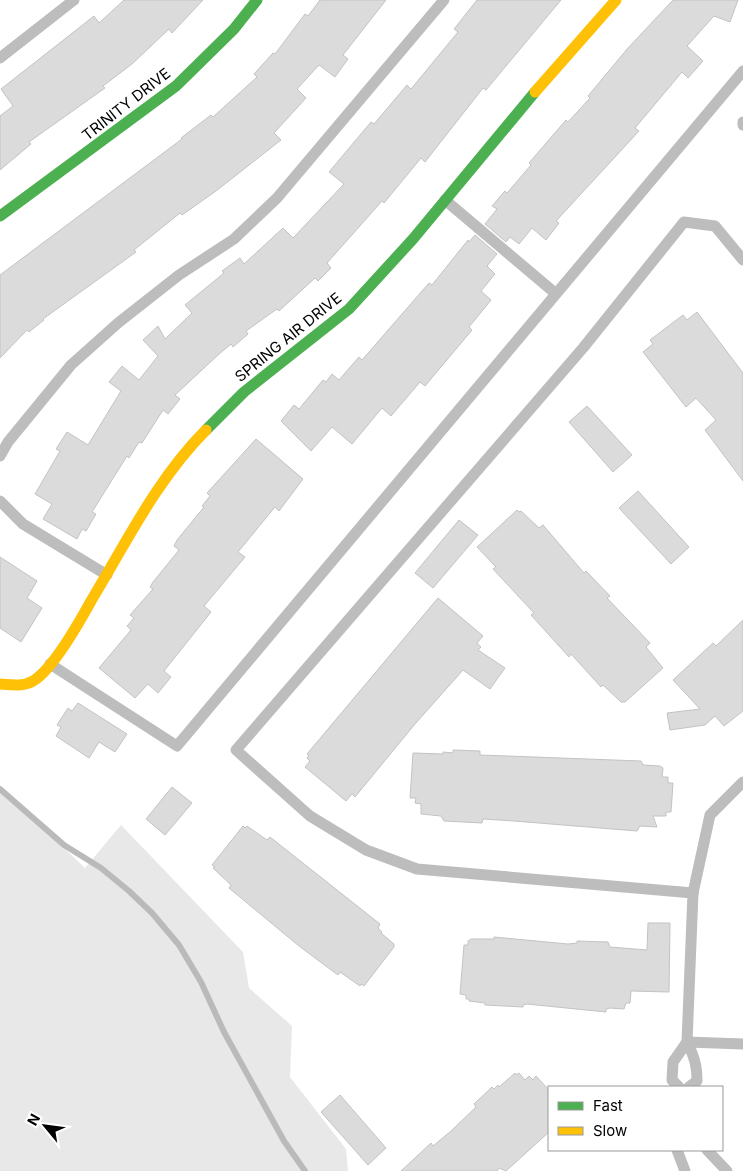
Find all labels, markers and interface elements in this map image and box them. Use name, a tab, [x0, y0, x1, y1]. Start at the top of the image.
street label: TRINITY DRIVE	[78, 64, 174, 144]
street label: SPRING AIR DRIVE	[231, 288, 345, 386]
legend	[548, 1086, 723, 1151]
text: Fast	[593, 1096, 623, 1115]
north arrow	[20, 1101, 70, 1151]
text: N	[23, 1111, 43, 1128]
text: Slow	[593, 1121, 627, 1140]

